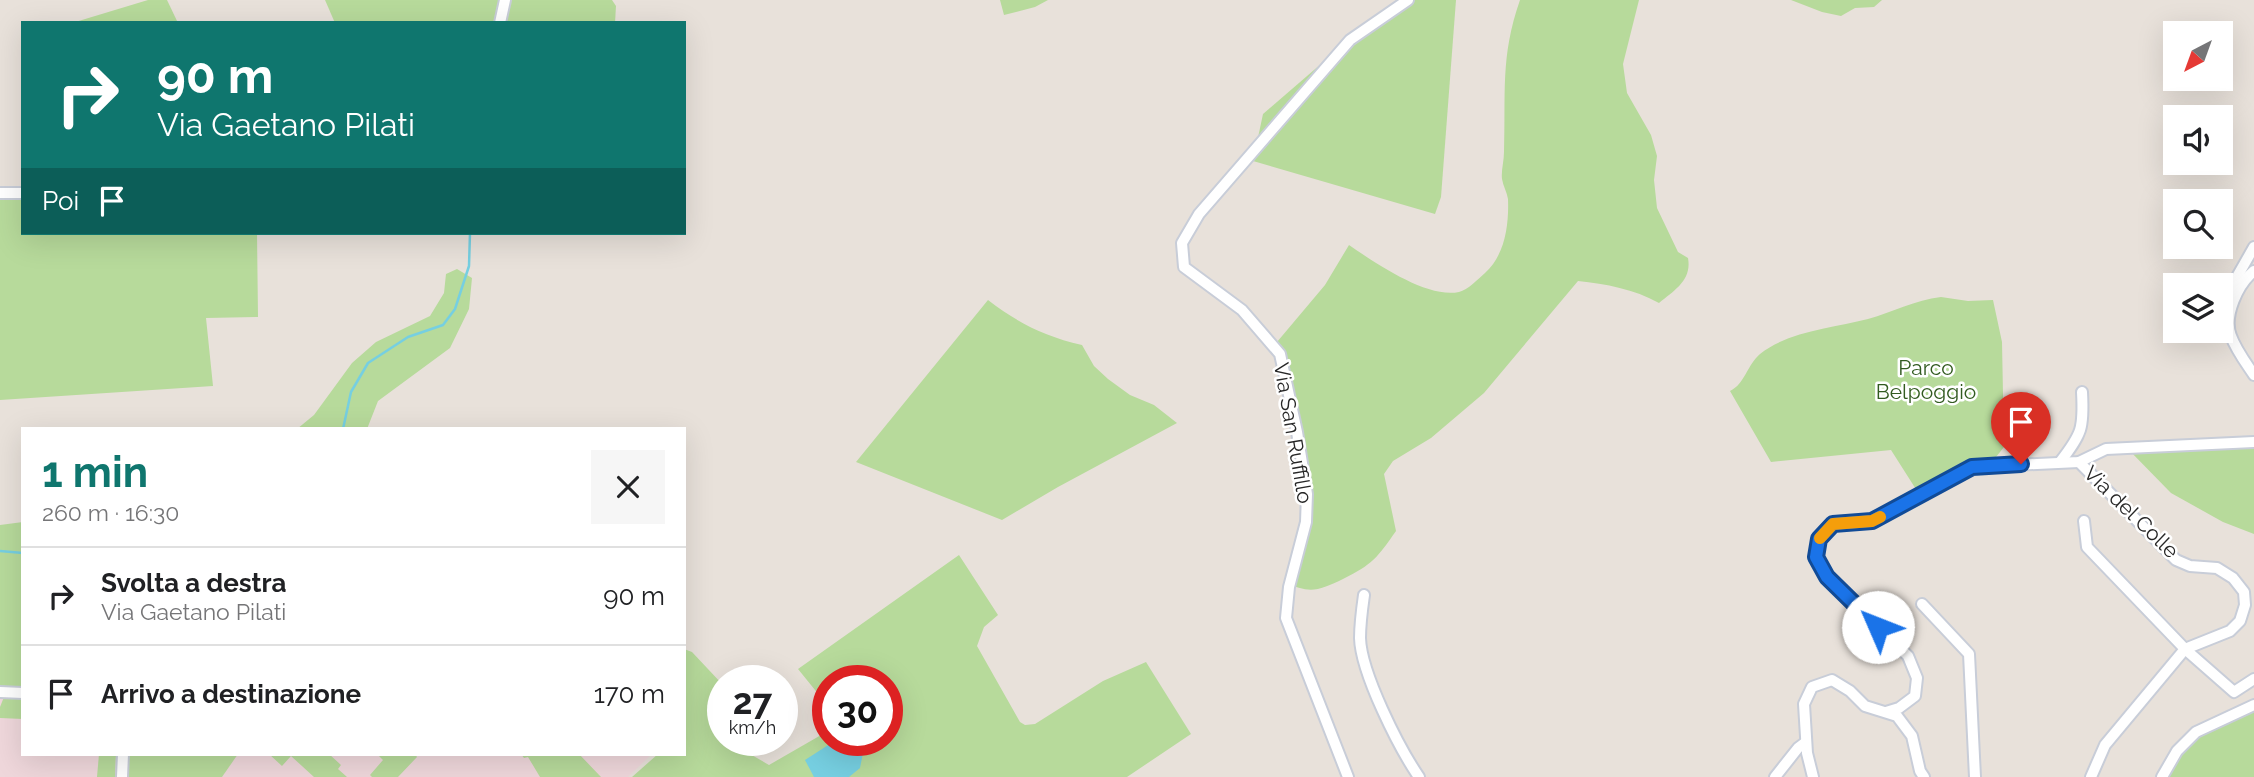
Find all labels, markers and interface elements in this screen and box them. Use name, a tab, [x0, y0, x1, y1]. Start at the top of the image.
north arrow	[2163, 21, 2233, 91]
map controls	[2163, 21, 2233, 343]
text: 90 m	[157, 47, 273, 104]
icon: right	[42, 49, 133, 140]
button: sound	[2163, 105, 2233, 175]
text: Via Gaetano Pilati	[157, 106, 415, 143]
icon: arrive	[93, 182, 131, 220]
text: Poi	[42, 186, 79, 216]
button: search	[2163, 189, 2233, 259]
button: layers	[2163, 273, 2233, 343]
park label: Parco Belpoggio	[1876, 355, 1976, 404]
street label: Via San Ruffillo	[1269, 360, 1318, 505]
pin	[1991, 392, 2051, 464]
icon: arrive	[2002, 403, 2040, 441]
text: 1 min	[42, 448, 148, 497]
button: close	[591, 450, 665, 524]
street label: Via del Colle	[2079, 460, 2184, 563]
text: 260 m · 16:30	[42, 499, 179, 526]
text: Svolta a destra	[101, 568, 287, 598]
icon: right	[42, 577, 80, 615]
text: 90 m	[603, 581, 665, 611]
position arrow	[1841, 590, 1915, 664]
text: Via Gaetano Pilati	[101, 598, 286, 625]
speed limit sign: 30	[812, 665, 903, 756]
icon: arrive	[42, 675, 80, 713]
text: Arrivo a destinazione	[101, 679, 361, 709]
text: 170 m	[594, 679, 665, 709]
text: 27	[733, 681, 772, 722]
text: km/h	[729, 717, 776, 738]

